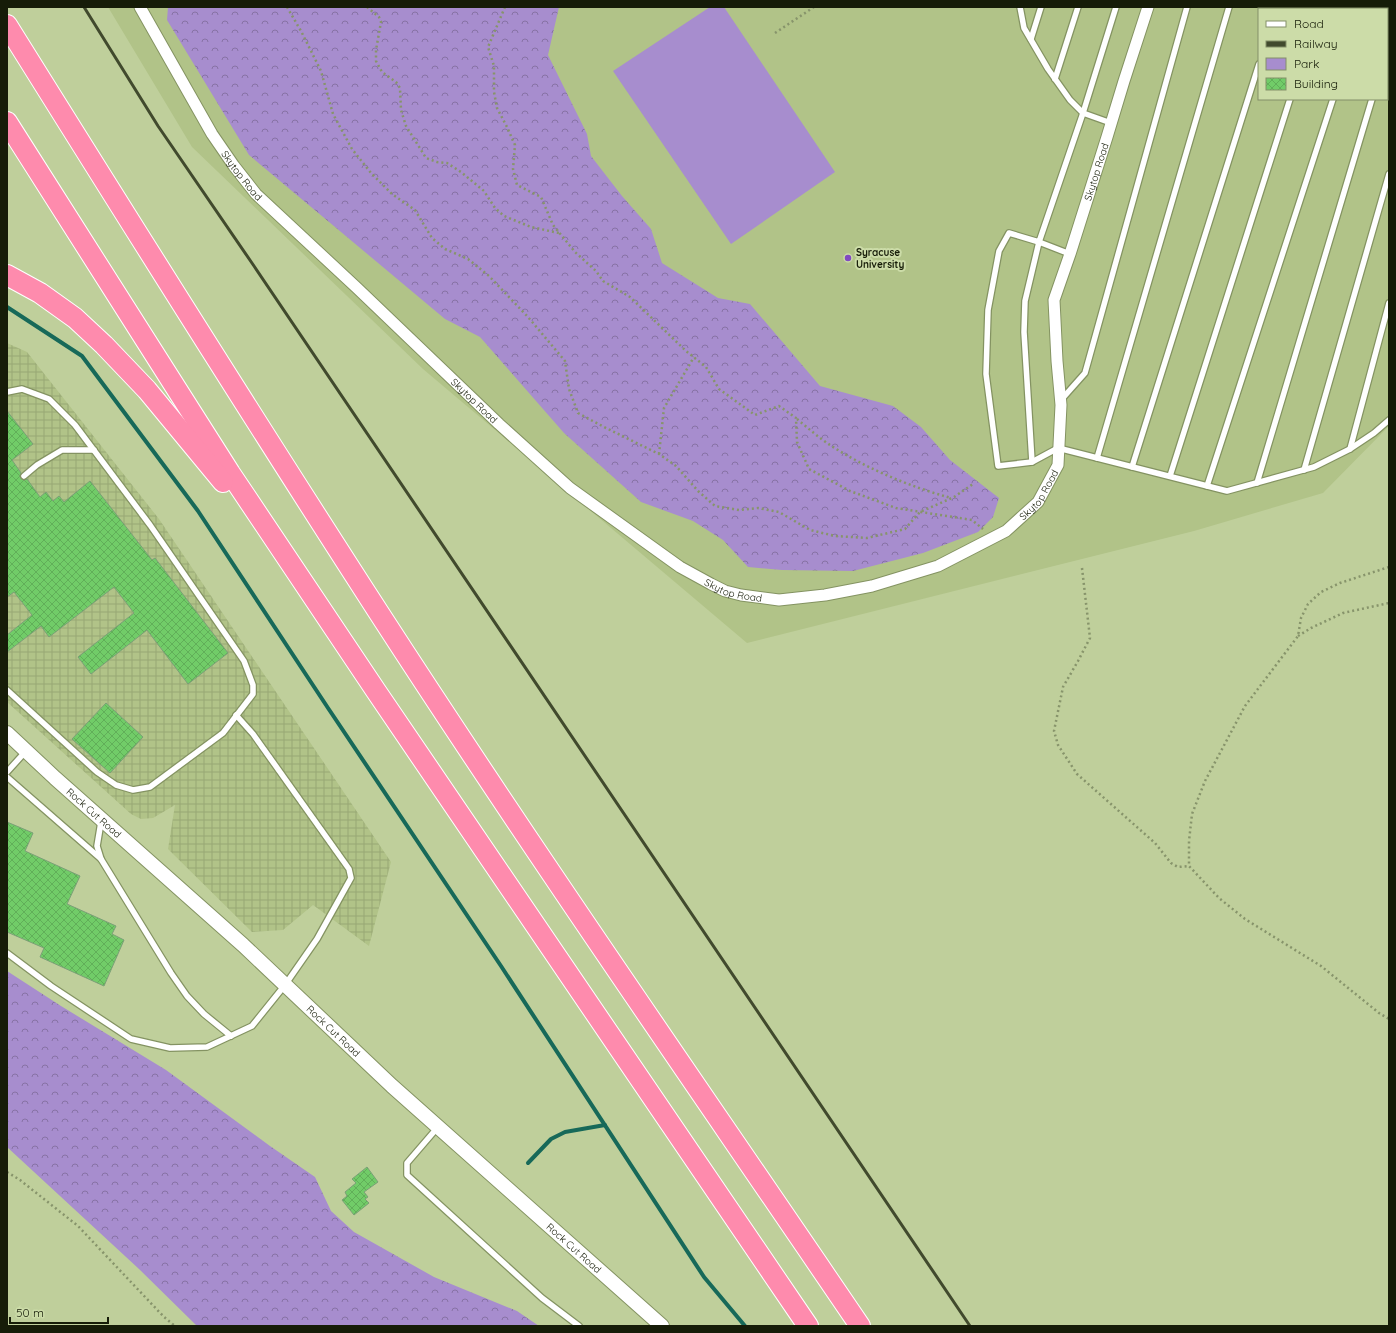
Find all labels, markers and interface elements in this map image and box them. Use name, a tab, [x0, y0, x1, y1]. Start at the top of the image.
legend	[1258, 8, 1388, 100]
text: Road	[1294, 16, 1324, 31]
text: Railway	[1294, 36, 1338, 51]
text: Park	[1294, 56, 1319, 71]
text: Building	[1294, 76, 1338, 91]
street label: Skytop Road	[1081, 141, 1111, 202]
street label: Skytop Road	[219, 148, 265, 203]
place label: Syracuse University	[856, 246, 904, 271]
marker: Syracuse University	[843, 253, 853, 263]
street label: Skytop Road	[448, 375, 500, 426]
street label: Skytop Road	[1016, 467, 1061, 523]
street label: Skytop Road	[702, 575, 763, 604]
street label: Rock Cut Road	[64, 785, 124, 840]
street label: Rock Cut Road	[304, 1002, 363, 1059]
street label: Rock Cut Road	[544, 1220, 604, 1276]
scale bar	[10, 1299, 108, 1325]
text: 50 m	[16, 1305, 44, 1320]

